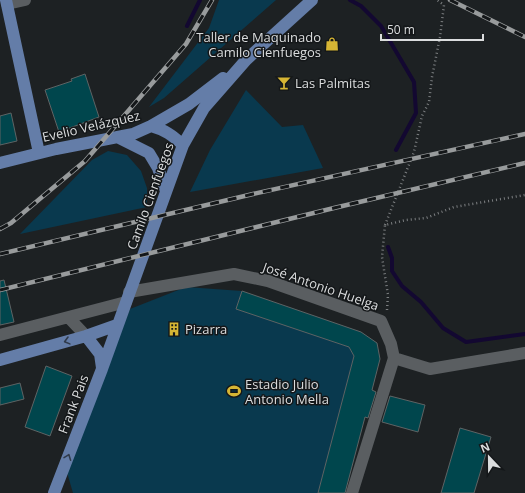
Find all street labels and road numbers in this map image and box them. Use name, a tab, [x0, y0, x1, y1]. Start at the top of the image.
street label: Evelio Velázquez	[40, 106, 142, 146]
street label: Camilo Cienfuegos	[122, 140, 178, 252]
street label: José Antonio Huelga	[259, 257, 381, 314]
street label: Frank Pais	[53, 372, 93, 436]

